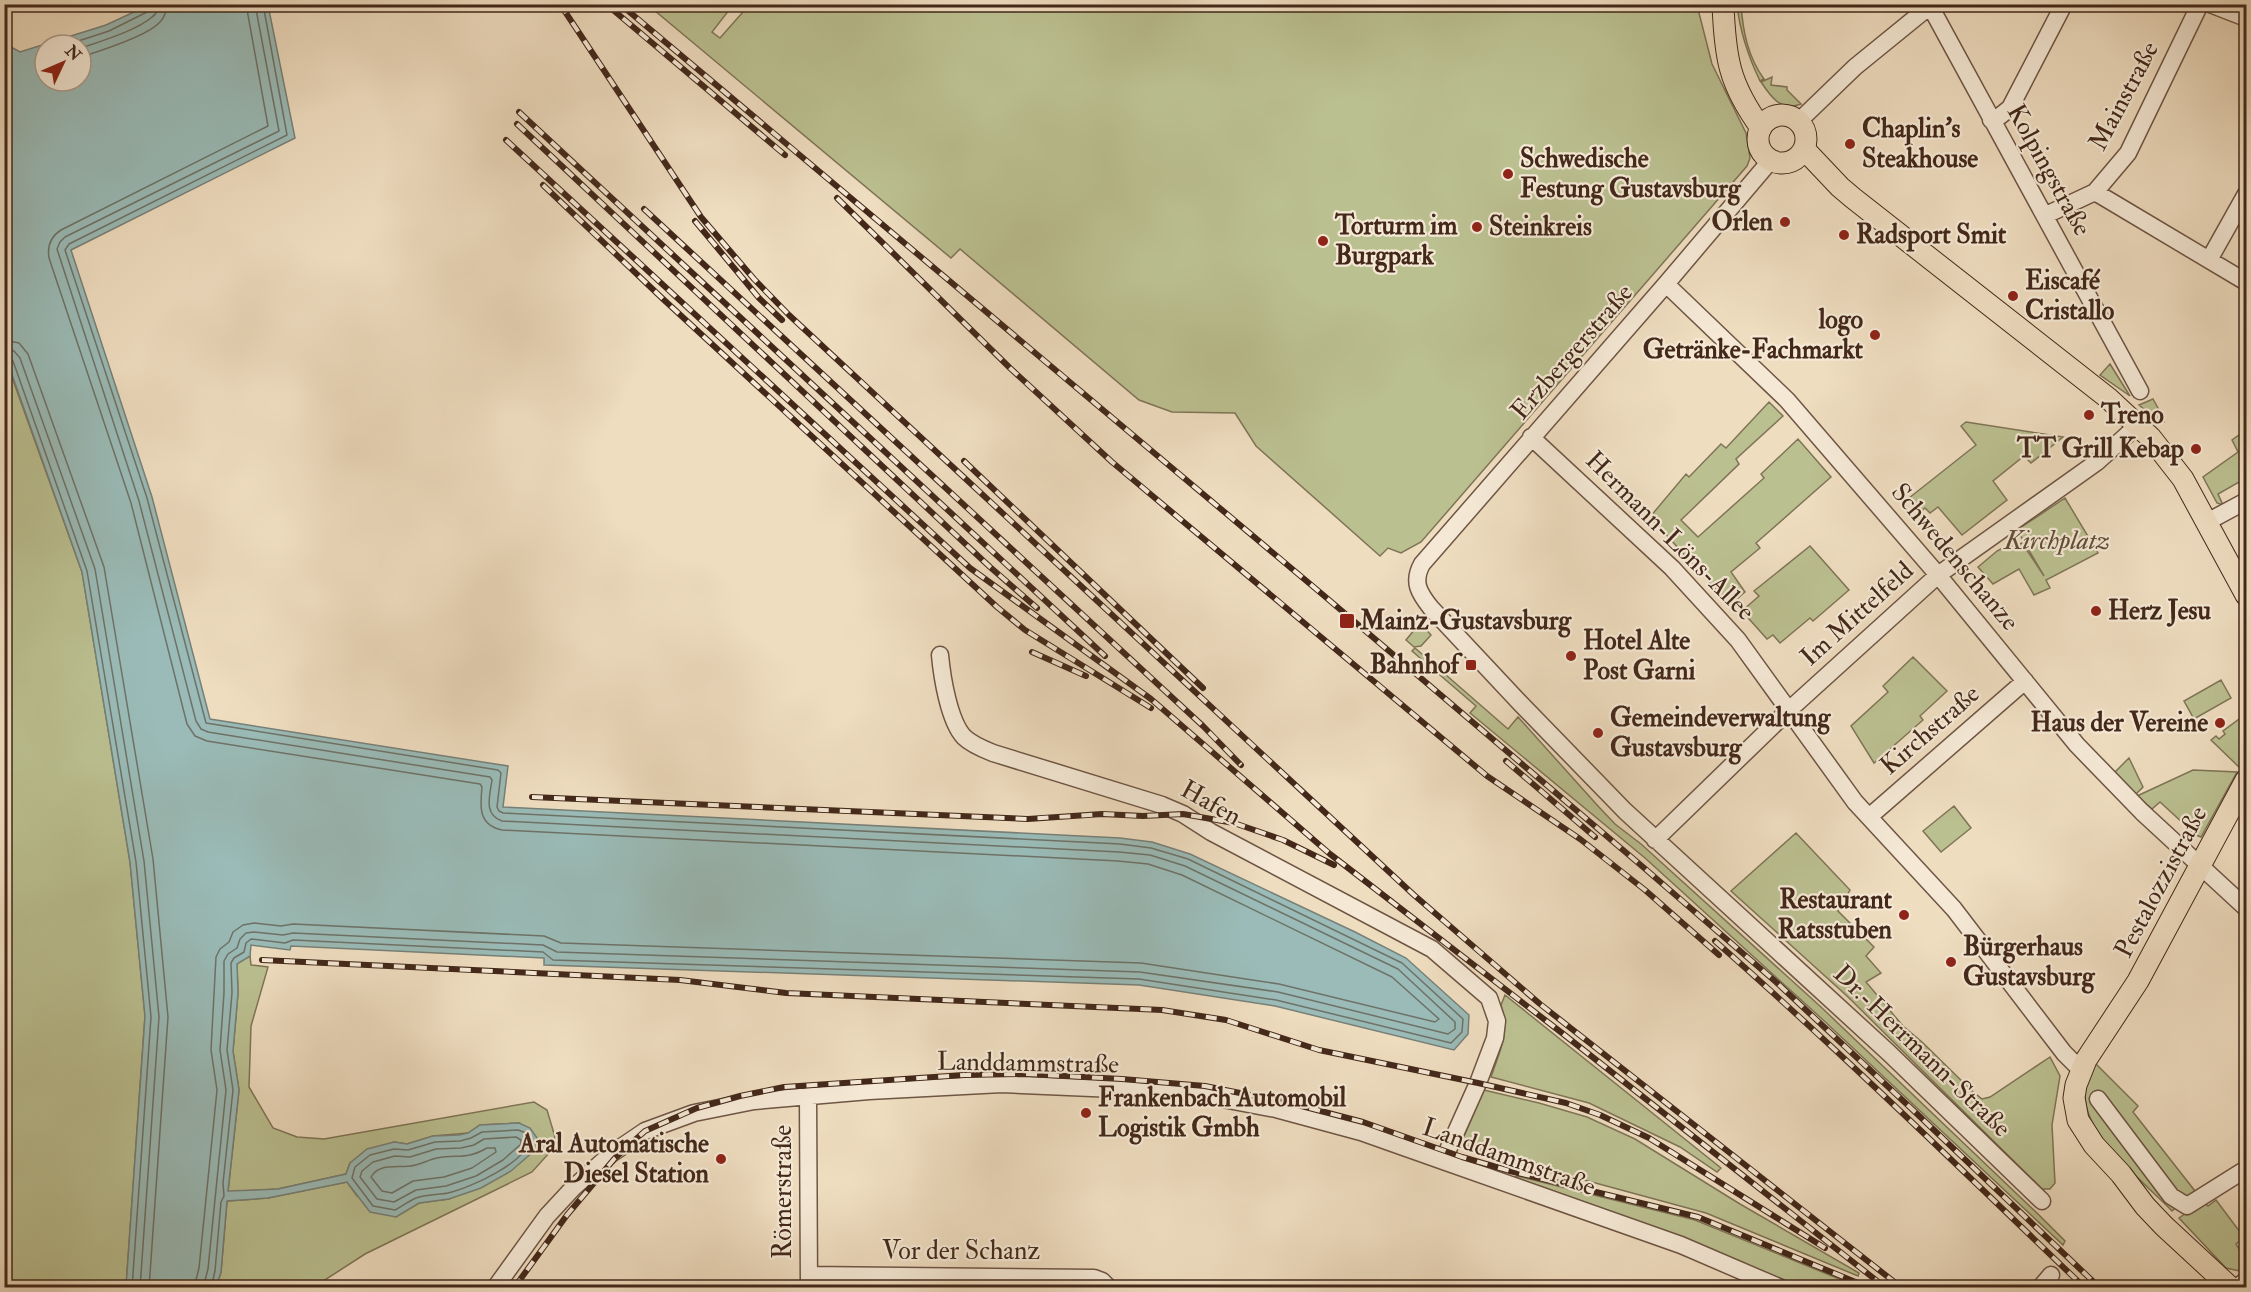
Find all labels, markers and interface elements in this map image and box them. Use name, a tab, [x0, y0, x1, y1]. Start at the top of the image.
north arrow	[33, 33, 93, 93]
street label: Mainstraße	[2082, 36, 2166, 156]
text: N	[60, 40, 86, 66]
street label: Kolpingstraße	[1999, 99, 2098, 242]
place label: Chaplin's Steakhouse	[1862, 113, 1978, 175]
marker: Chaplin's Steakhouse	[1843, 137, 1857, 151]
place label: Schwedische Festung Gustavsburg	[1520, 143, 1742, 206]
marker: Schwedische Festung Gustavsburg	[1501, 167, 1515, 181]
place label: Orlen	[1711, 206, 1774, 238]
place label: Torturm im Burgpark	[1334, 210, 1458, 273]
place label: Steinkreis	[1489, 211, 1592, 243]
marker: Orlen	[1778, 215, 1792, 229]
place label: Radsport Smit	[1856, 219, 2007, 252]
marker: Steinkreis	[1470, 220, 1484, 234]
marker: Radsport Smit	[1837, 228, 1851, 242]
marker: Torturm im Burgpark	[1316, 234, 1330, 248]
place label: Eiscafé Cristallo	[2025, 265, 2115, 327]
street label: Erzbergerstraße	[1504, 277, 1640, 427]
marker: Eiscafé Cristallo	[2006, 289, 2020, 303]
place label: logo Getränke-Fachmarkt	[1643, 304, 1864, 366]
marker: logo Getränke-Fachmarkt	[1868, 328, 1882, 342]
place label: Treno	[2100, 399, 2164, 431]
marker: Treno	[2082, 408, 2096, 422]
place label: TT Grill Kebap	[2016, 433, 2184, 466]
marker: TT Grill Kebap	[2189, 442, 2203, 456]
street label: Hermann-Löns-Allee	[1579, 445, 1761, 627]
street label: Schwedenschanze	[1884, 477, 2026, 637]
park label: Kirchplatz	[2002, 525, 2110, 557]
street label: Im Mittelfeld	[1794, 555, 1920, 673]
place label: Herz Jesu	[2108, 595, 2211, 627]
marker: Herz Jesu	[2089, 604, 2103, 618]
place label: Mainz-Gustavsburg	[1359, 605, 1572, 638]
marker: Mainz-Gustavsburg	[1338, 612, 1356, 630]
place label: Hotel Alte Post Garni	[1583, 625, 1695, 687]
place label: Bahnhof	[1370, 649, 1464, 681]
marker: Hotel Alte Post Garni	[1564, 649, 1578, 663]
marker: Bahnhof	[1464, 658, 1478, 672]
street label: Kirchstraße	[1874, 678, 1986, 782]
place label: Gemeindeverwaltung Gustavsburg	[1610, 702, 1832, 765]
place label: Haus der Vereine	[2031, 707, 2208, 739]
marker: Haus der Vereine	[2213, 716, 2227, 730]
marker: Gemeindeverwaltung Gustavsburg	[1591, 726, 1605, 740]
street label: Hafen	[1175, 773, 1247, 833]
street label: Pestalozzistraße	[2108, 801, 2214, 963]
place label: Restaurant Ratsstuben	[1778, 884, 1893, 946]
marker: Restaurant Ratsstuben	[1897, 908, 1911, 922]
place label: Bürgerhaus Gustavsburg	[1963, 931, 2096, 994]
marker: Bürgerhaus Gustavsburg	[1944, 955, 1958, 969]
street label: Dr.-Herrmann-Straße	[1826, 958, 2018, 1144]
street label: Landdammstraße	[937, 1045, 1119, 1081]
place label: Frankenbach Automobil Logistik Gmbh	[1098, 1082, 1347, 1145]
marker: Frankenbach Automobil Logistik Gmbh	[1079, 1106, 1093, 1120]
street label: Landdammstraße	[1418, 1111, 1600, 1203]
street label: Römerstraße	[767, 1125, 799, 1259]
place label: Aral Automatische Diesel Station	[518, 1128, 710, 1190]
marker: Aral Automatische Diesel Station	[714, 1152, 728, 1166]
street label: Vor der Schanz	[882, 1235, 1040, 1267]

